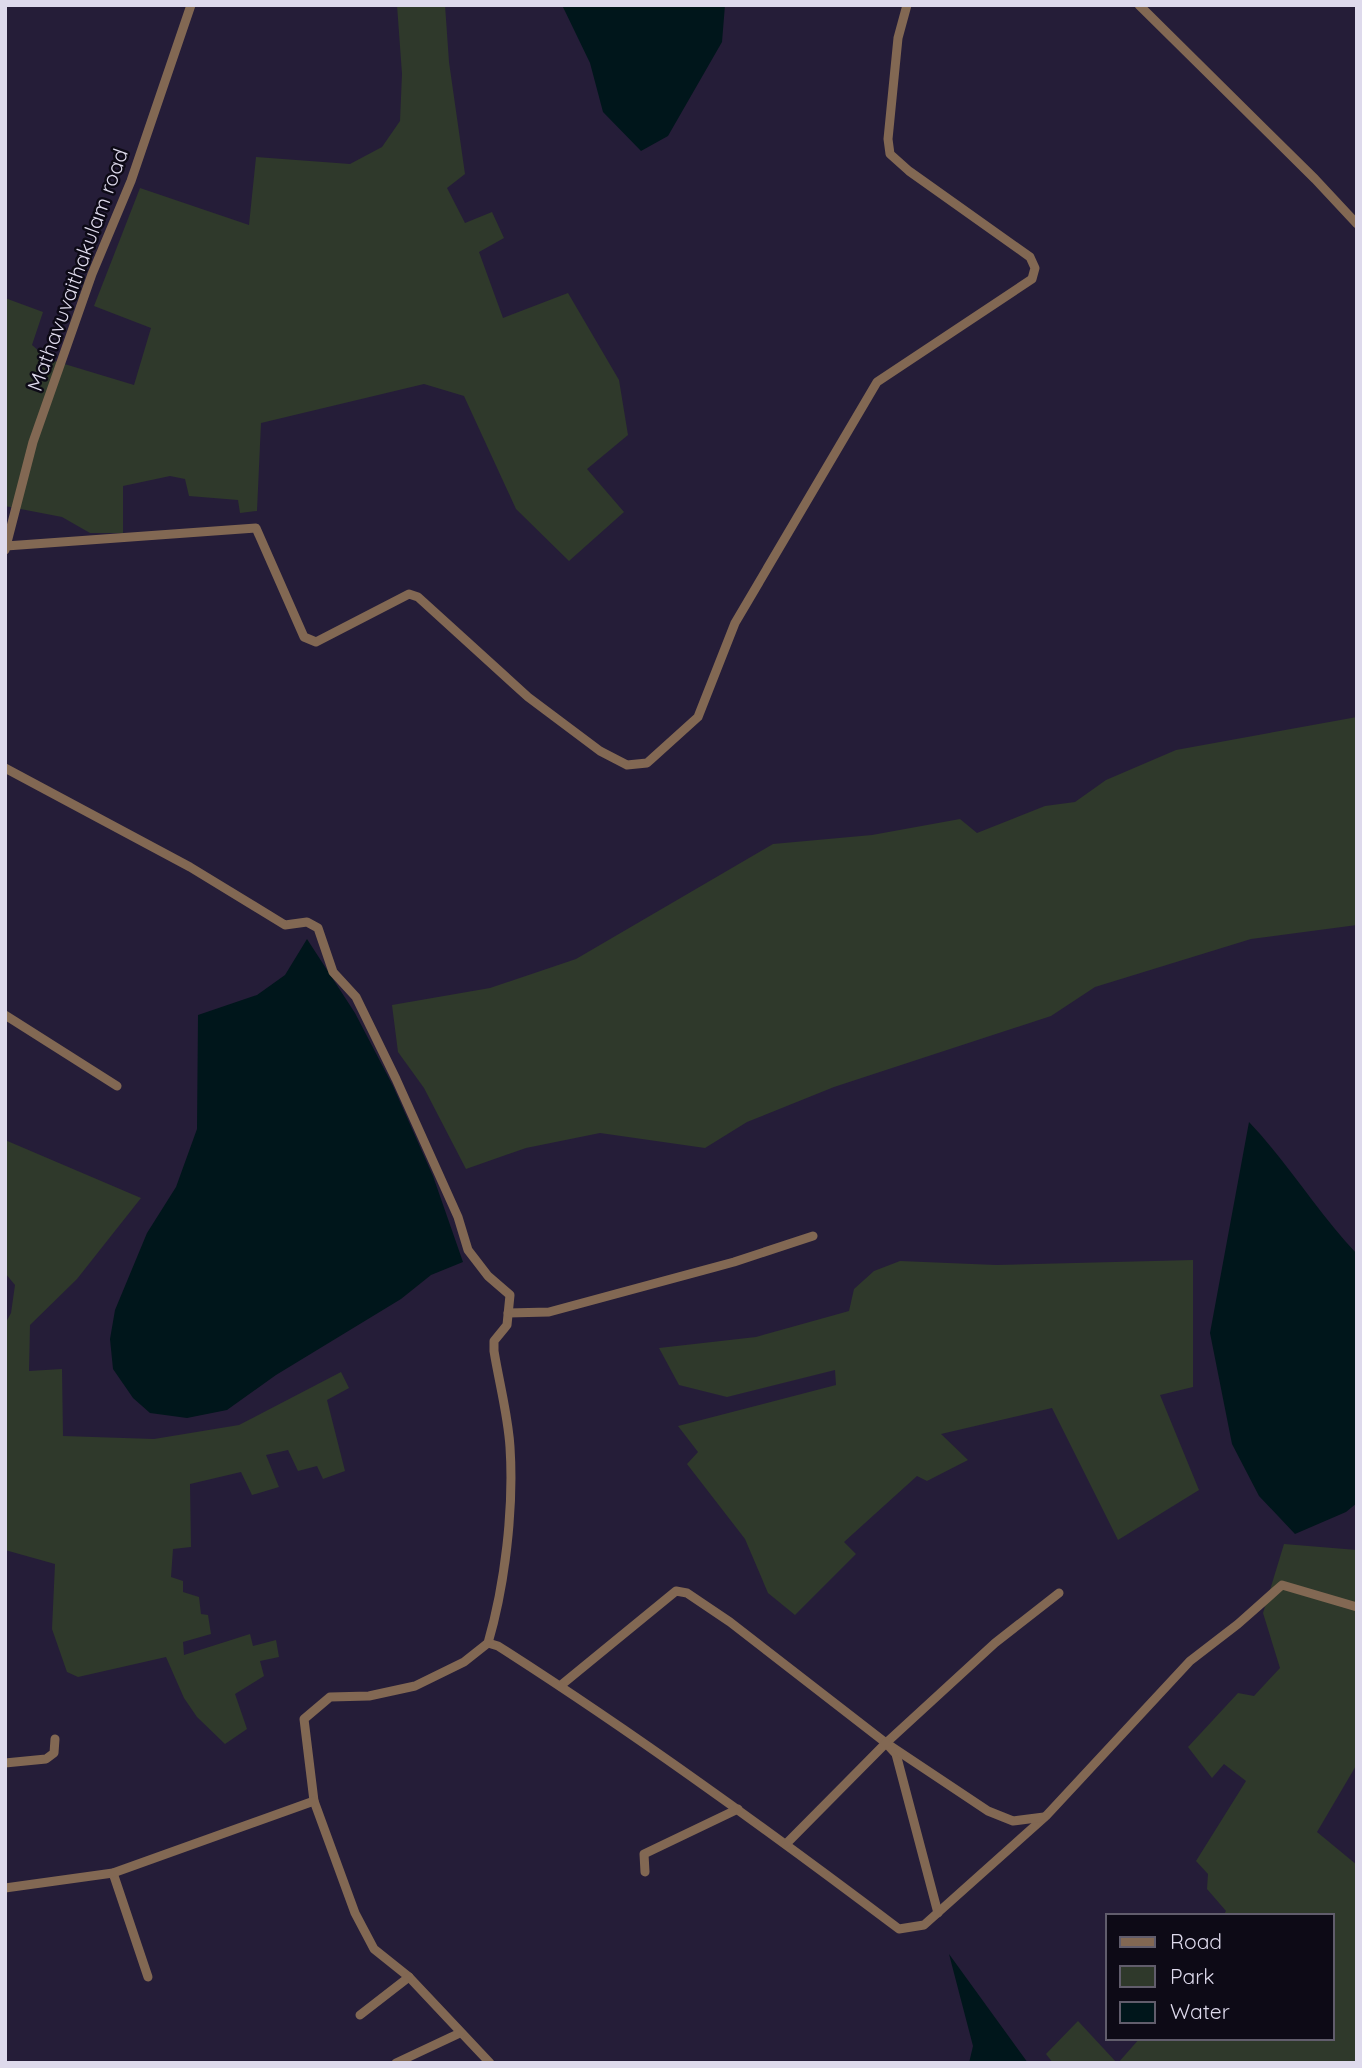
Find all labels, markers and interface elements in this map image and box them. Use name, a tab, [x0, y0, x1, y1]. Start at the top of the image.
street label: Mathavuvaithakulam road	[21, 145, 133, 394]
legend	[1106, 1914, 1334, 2040]
text: Road	[1170, 1928, 1222, 1954]
text: Park	[1170, 1963, 1214, 1989]
text: Water	[1170, 1998, 1230, 2024]

